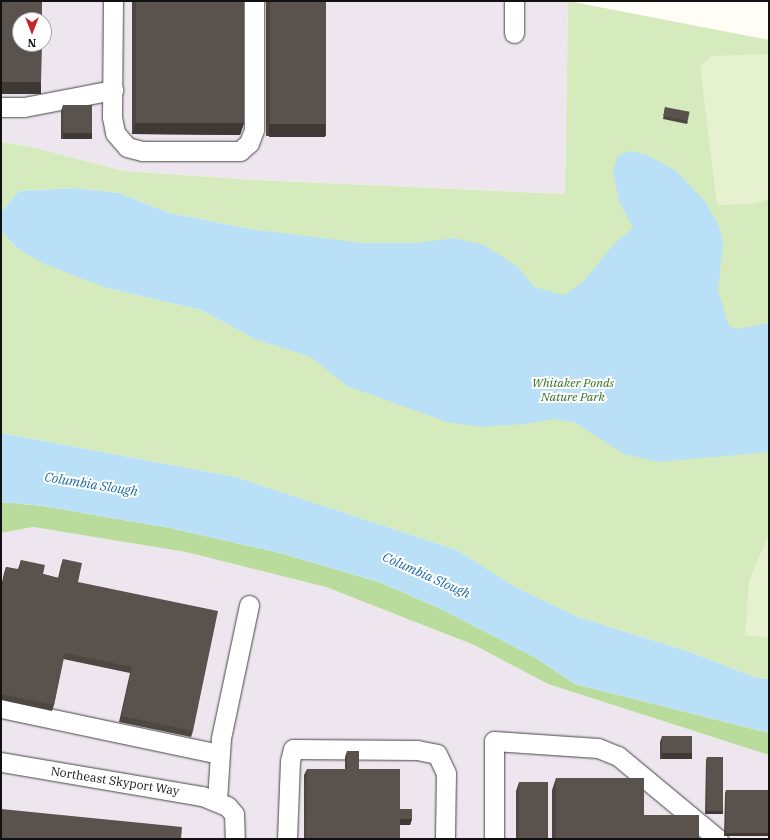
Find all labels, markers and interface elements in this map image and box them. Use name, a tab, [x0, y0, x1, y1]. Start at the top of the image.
north arrow	[12, 12, 52, 52]
text: N	[28, 36, 36, 50]
park label: Whitaker Ponds Nature Park	[532, 376, 614, 404]
water label: Columbia Slough	[43, 470, 139, 500]
water label: Columbia Slough	[380, 550, 472, 602]
street label: Northeast Skyport Way	[50, 764, 180, 798]

